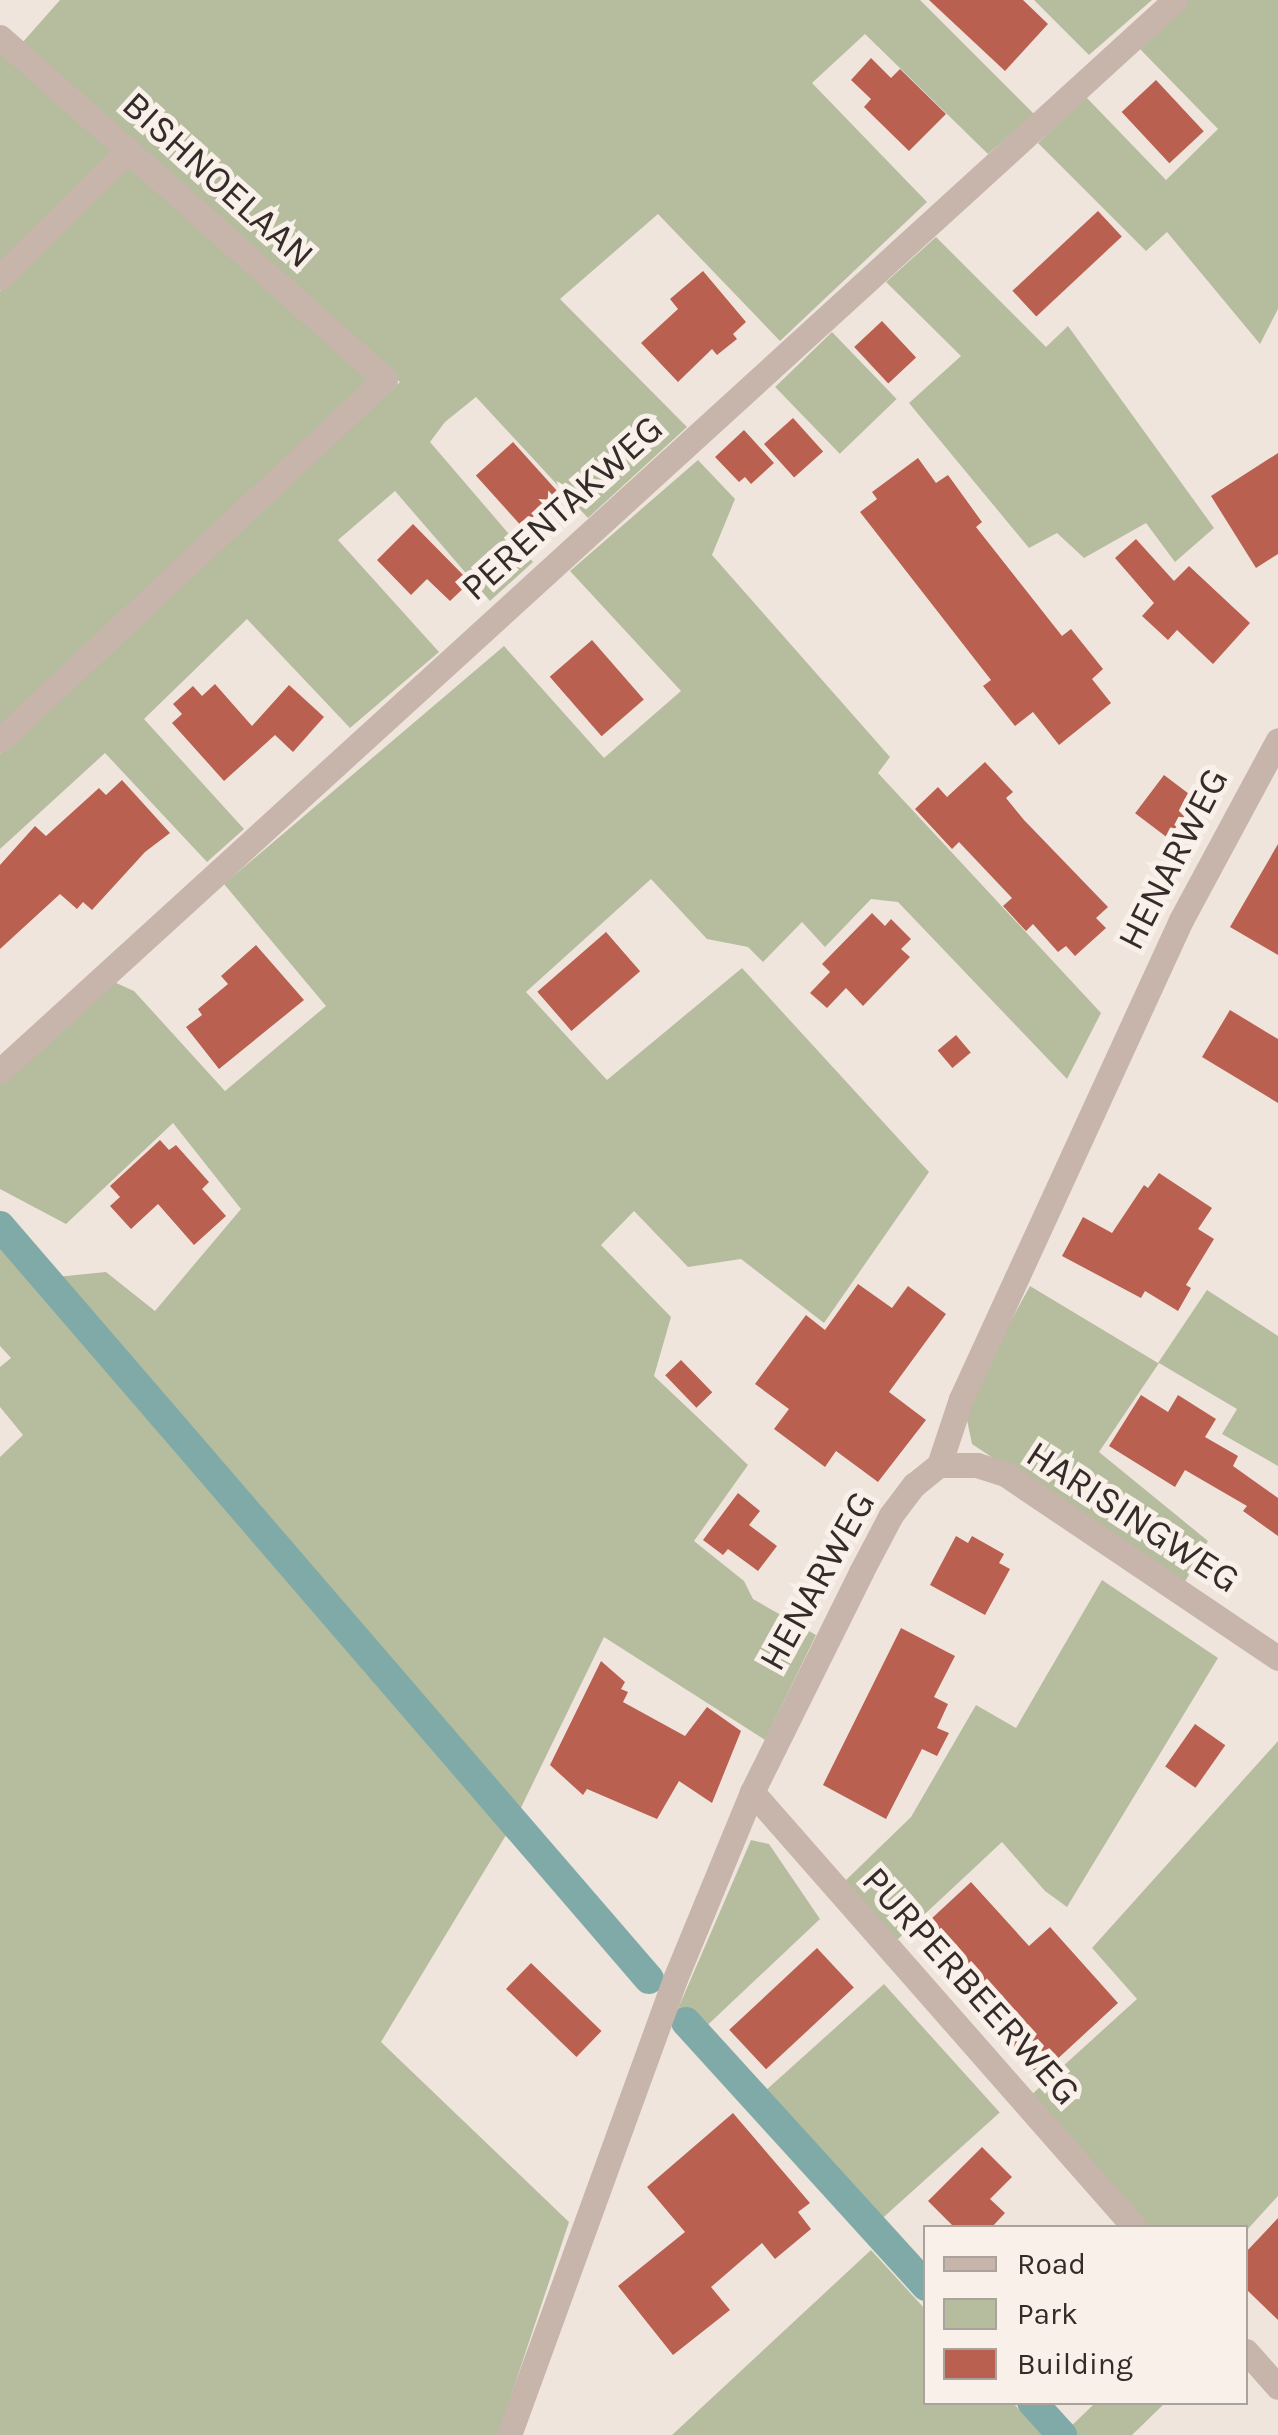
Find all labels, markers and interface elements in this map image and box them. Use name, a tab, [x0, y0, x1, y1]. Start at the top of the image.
street label: BISHNOELAAN	[113, 82, 323, 278]
street label: PERENTAKWEG	[452, 406, 672, 610]
street label: HENARWEG	[1108, 761, 1238, 957]
street label: HARISINGWEG	[1018, 1431, 1248, 1603]
street label: HENARWEG	[749, 1484, 885, 1678]
street label: PURPERBEERWEG	[852, 1858, 1090, 2114]
legend	[923, 2225, 1248, 2405]
text: Road	[1017, 2246, 1086, 2282]
text: Park	[1017, 2296, 1078, 2332]
text: Building	[1017, 2346, 1133, 2382]

